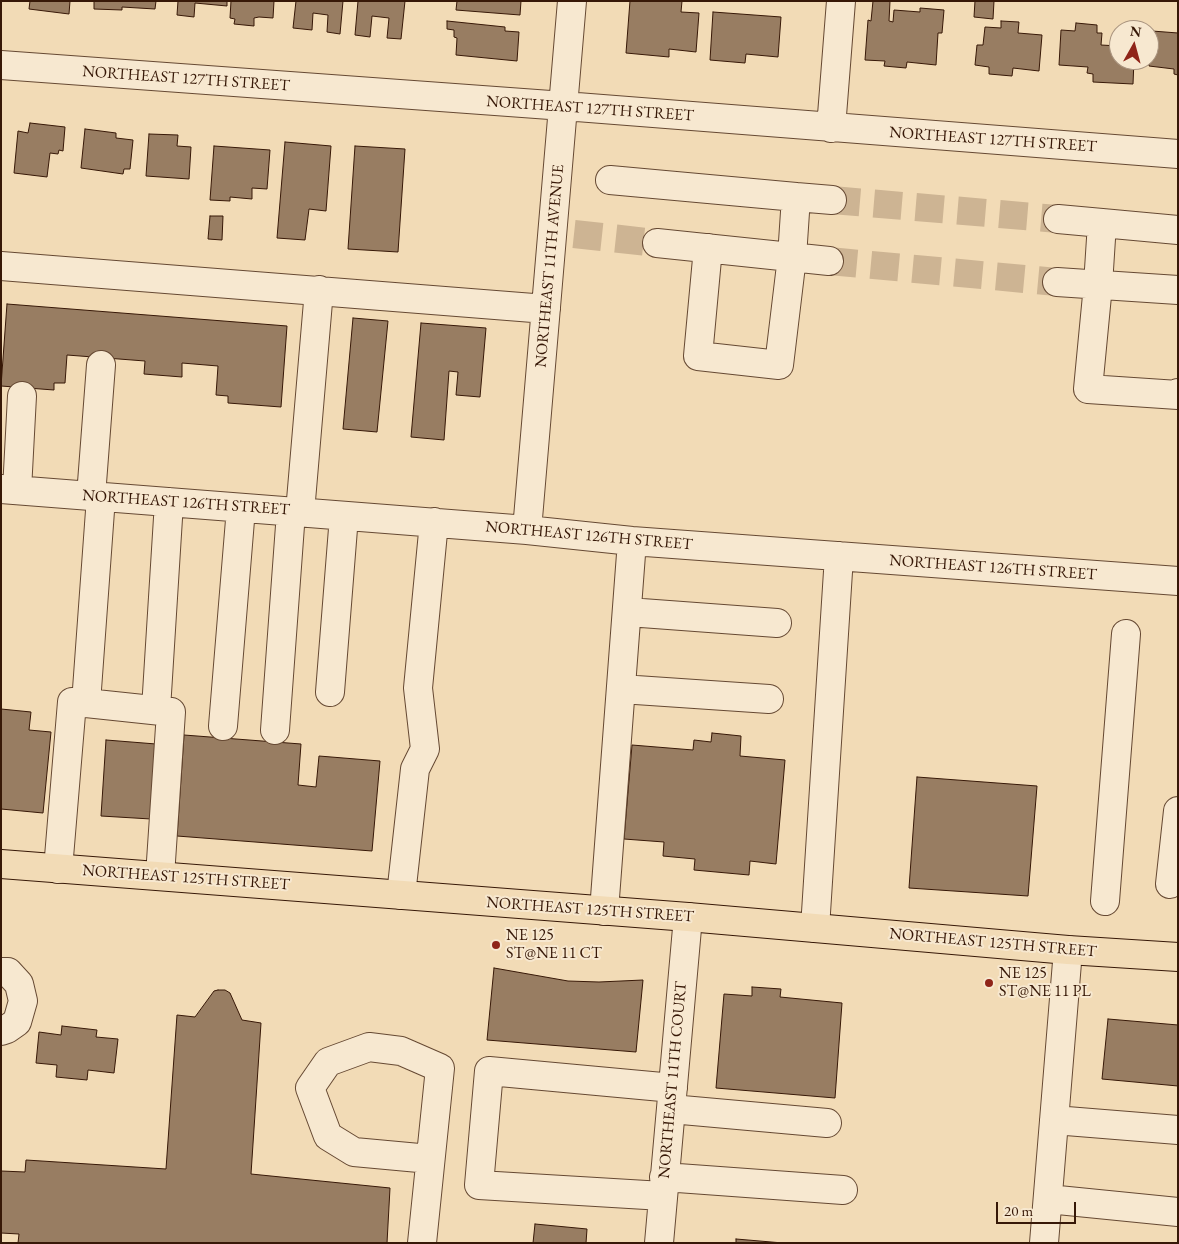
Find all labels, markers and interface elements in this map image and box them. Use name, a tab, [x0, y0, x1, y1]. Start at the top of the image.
north arrow	[1109, 20, 1159, 70]
text: N	[1129, 21, 1142, 41]
street label: NORTHEAST 127TH STREET	[82, 62, 290, 96]
street label: NORTHEAST 127TH STREET	[486, 92, 694, 126]
street label: NORTHEAST 127TH STREET	[889, 123, 1097, 157]
street label: NORTHEAST 11TH AVENUE	[532, 163, 568, 369]
street label: NORTHEAST 126TH STREET	[82, 486, 290, 520]
street label: NORTHEAST 126TH STREET	[485, 517, 693, 555]
street label: NORTHEAST 126TH STREET	[889, 551, 1097, 585]
street label: NORTHEAST 125TH STREET	[82, 861, 290, 895]
street label: NORTHEAST 125TH STREET	[486, 893, 694, 927]
street label: NORTHEAST 125TH STREET	[889, 924, 1097, 962]
place label: NE 125 ST@NE 11 CT	[506, 926, 602, 964]
marker: NE 125 ST@NE 11 CT	[490, 939, 502, 951]
place label: NE 125 ST@NE 11 PL	[999, 964, 1091, 1002]
marker: NE 125 ST@NE 11 PL	[983, 977, 995, 989]
street label: NORTHEAST 11TH COURT	[655, 981, 691, 1179]
scale bar	[999, 1192, 1079, 1224]
text: 20 m	[1004, 1201, 1033, 1220]

